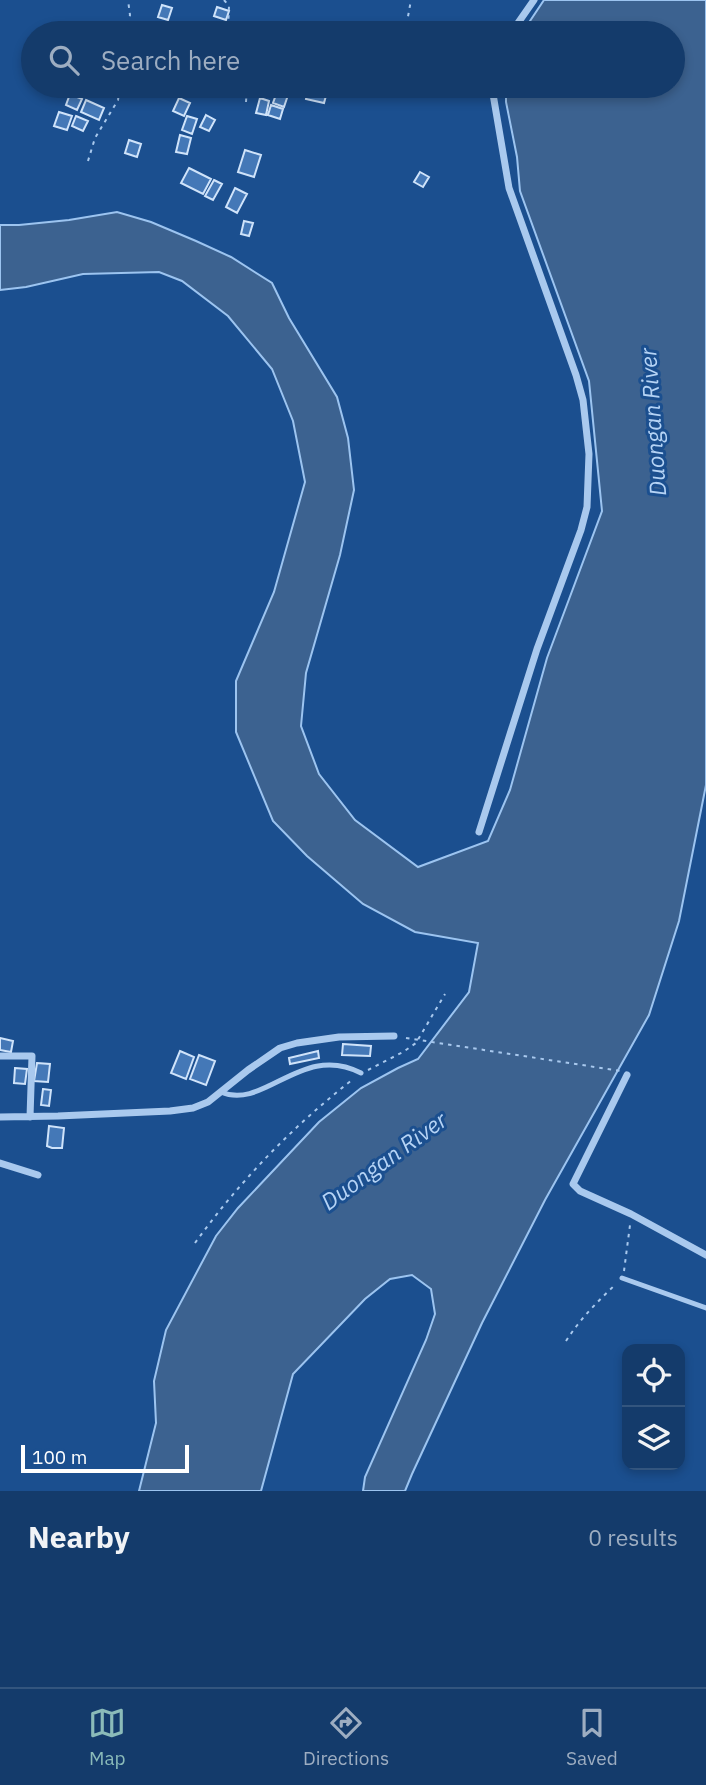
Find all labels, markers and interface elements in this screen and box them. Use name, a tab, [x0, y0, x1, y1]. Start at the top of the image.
search box	[21, 21, 685, 98]
icon: search	[45, 41, 83, 79]
text: Search here	[101, 43, 240, 77]
water label: Duongan River	[632, 346, 672, 497]
water label: Duongan River	[314, 1104, 453, 1216]
map controls	[622, 1344, 685, 1470]
button: locate	[622, 1344, 685, 1407]
button: layers	[622, 1407, 685, 1470]
scale bar	[21, 1442, 189, 1474]
text: 100 m	[32, 1445, 87, 1469]
text: Nearby	[28, 1517, 130, 1556]
text: 0 results	[588, 1522, 678, 1552]
tab: Map	[88, 1704, 126, 1770]
tab: Directions	[303, 1704, 389, 1770]
tab: Saved	[566, 1704, 618, 1770]

